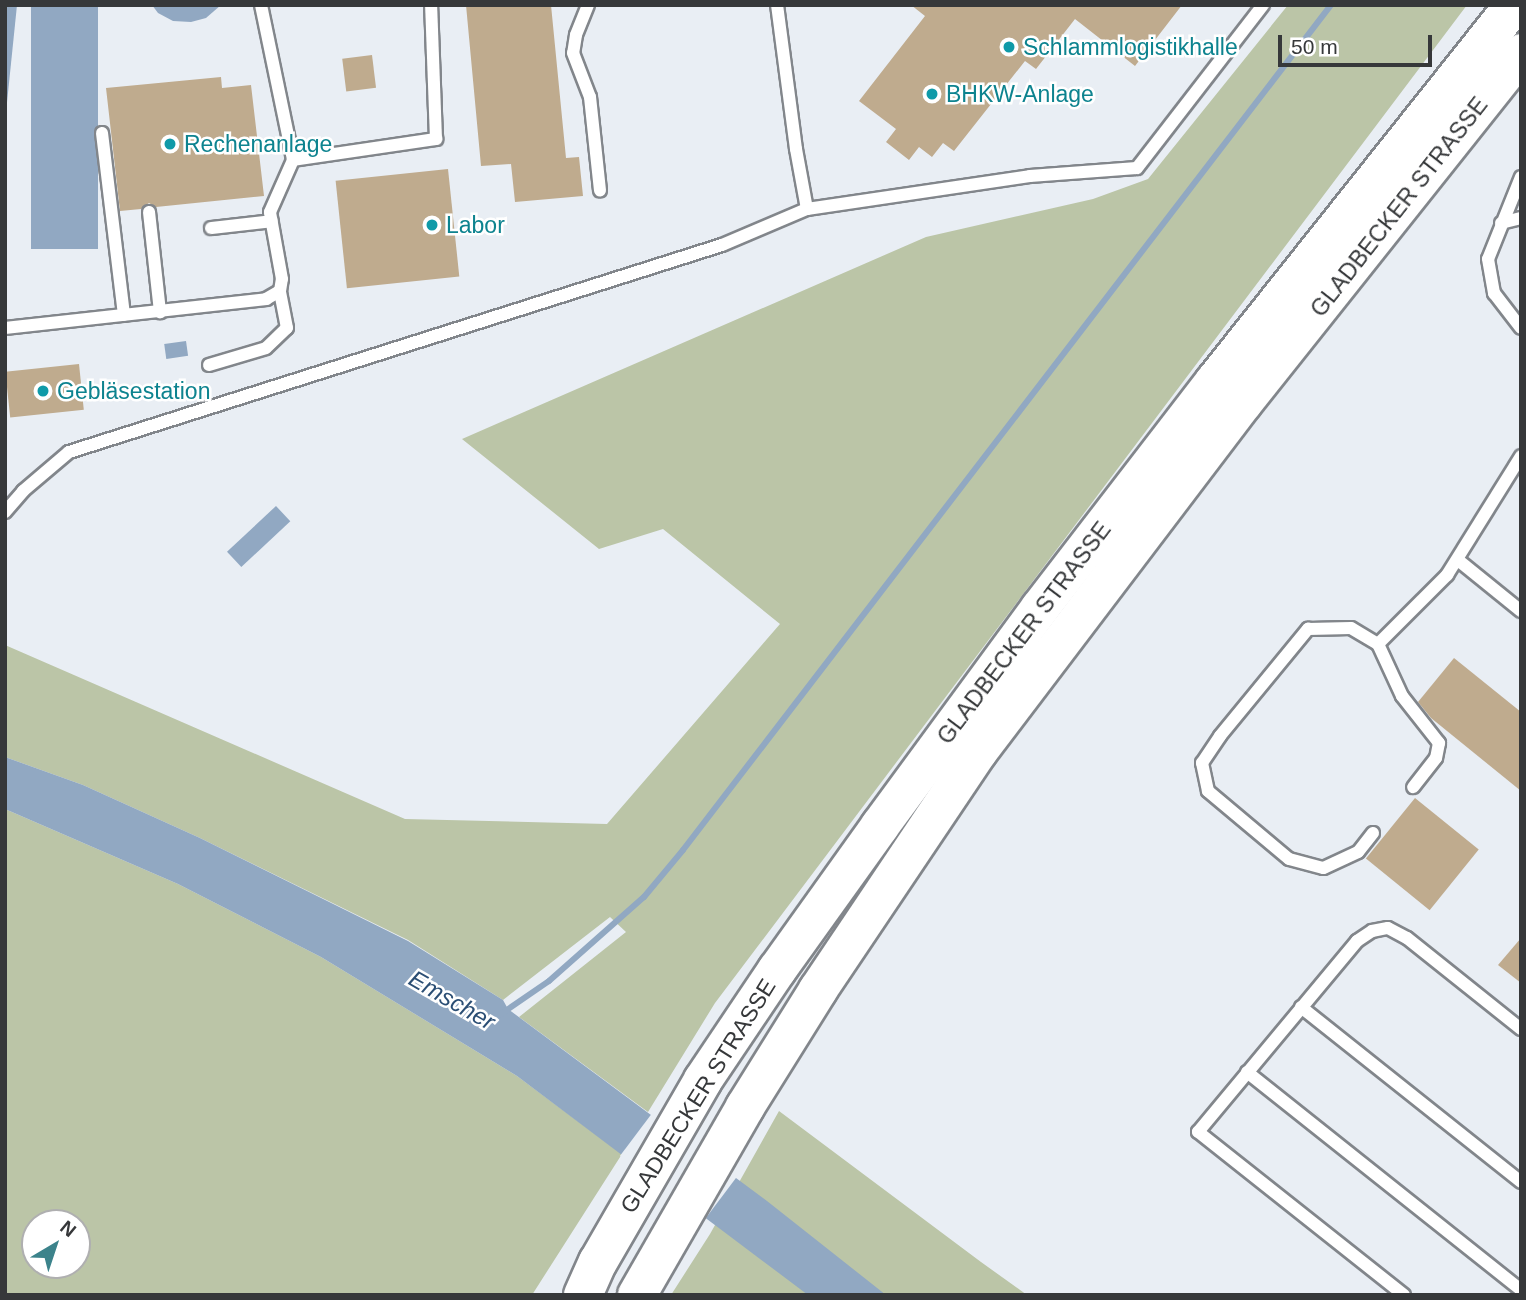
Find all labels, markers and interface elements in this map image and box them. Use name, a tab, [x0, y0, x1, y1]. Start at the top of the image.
scale bar	[1281, 21, 1435, 65]
place label: Schlammlogistikhalle	[1023, 33, 1238, 61]
text: 50 m	[1291, 35, 1338, 58]
marker: Schlammlogistikhalle	[1001, 39, 1017, 55]
place label: BHKW-Anlage	[946, 80, 1094, 108]
marker: BHKW-Anlage	[924, 86, 940, 102]
street label: GLADBECKER STRASSE	[1305, 92, 1493, 322]
place label: Rechenanlage	[184, 130, 332, 158]
marker: Rechenanlage	[162, 136, 178, 152]
place label: Labor	[446, 211, 505, 239]
marker: Labor	[424, 217, 440, 233]
place label: Gebläsestation	[57, 377, 210, 405]
marker: Gebläsestation	[35, 383, 51, 399]
street label: GLADBECKER STRASSE	[931, 516, 1117, 750]
water label: Emscher	[404, 964, 500, 1036]
street label: GLADBECKER STRASSE	[615, 974, 781, 1218]
north arrow	[21, 1209, 91, 1279]
text: N	[56, 1216, 80, 1241]

